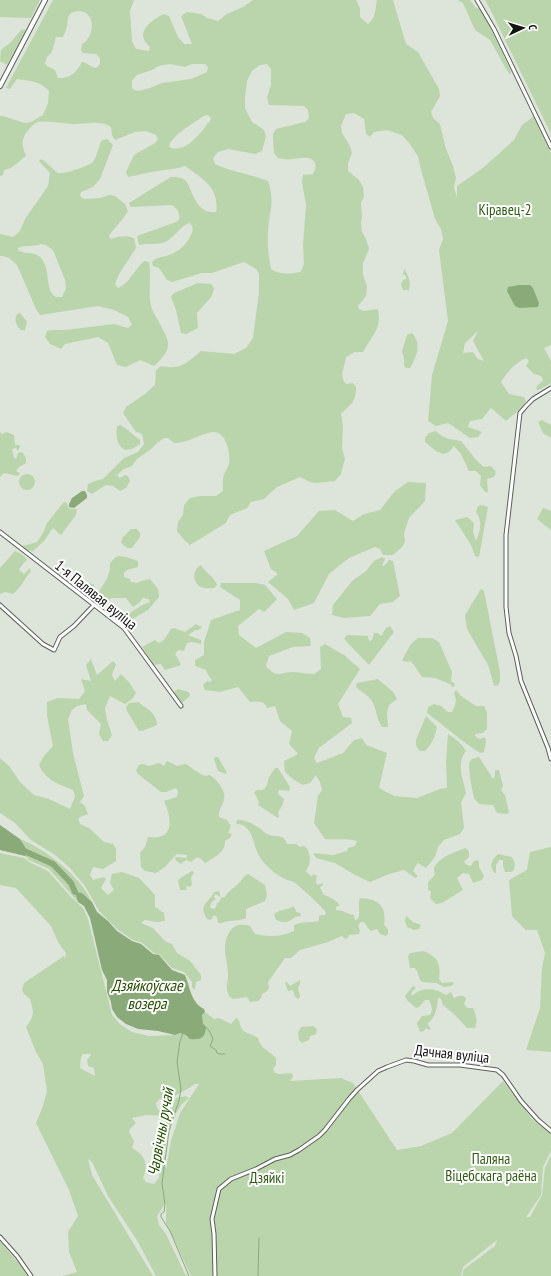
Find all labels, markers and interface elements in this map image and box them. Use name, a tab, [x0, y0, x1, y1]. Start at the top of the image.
north arrow	[503, 8, 543, 48]
text: С	[526, 24, 540, 30]
park label: Кіравец-2	[478, 200, 532, 219]
street label: 1-я Палявая вуліца	[51, 556, 141, 634]
water label: Дзяйкоўскае возера	[110, 975, 184, 1013]
street label: Дачная вуліца	[414, 1040, 490, 1067]
water label: Чарвічны ручай	[142, 1085, 178, 1178]
park label: Паляна Віцебскага раёна	[445, 1149, 537, 1185]
park label: Дзяйкі	[250, 1168, 284, 1187]

